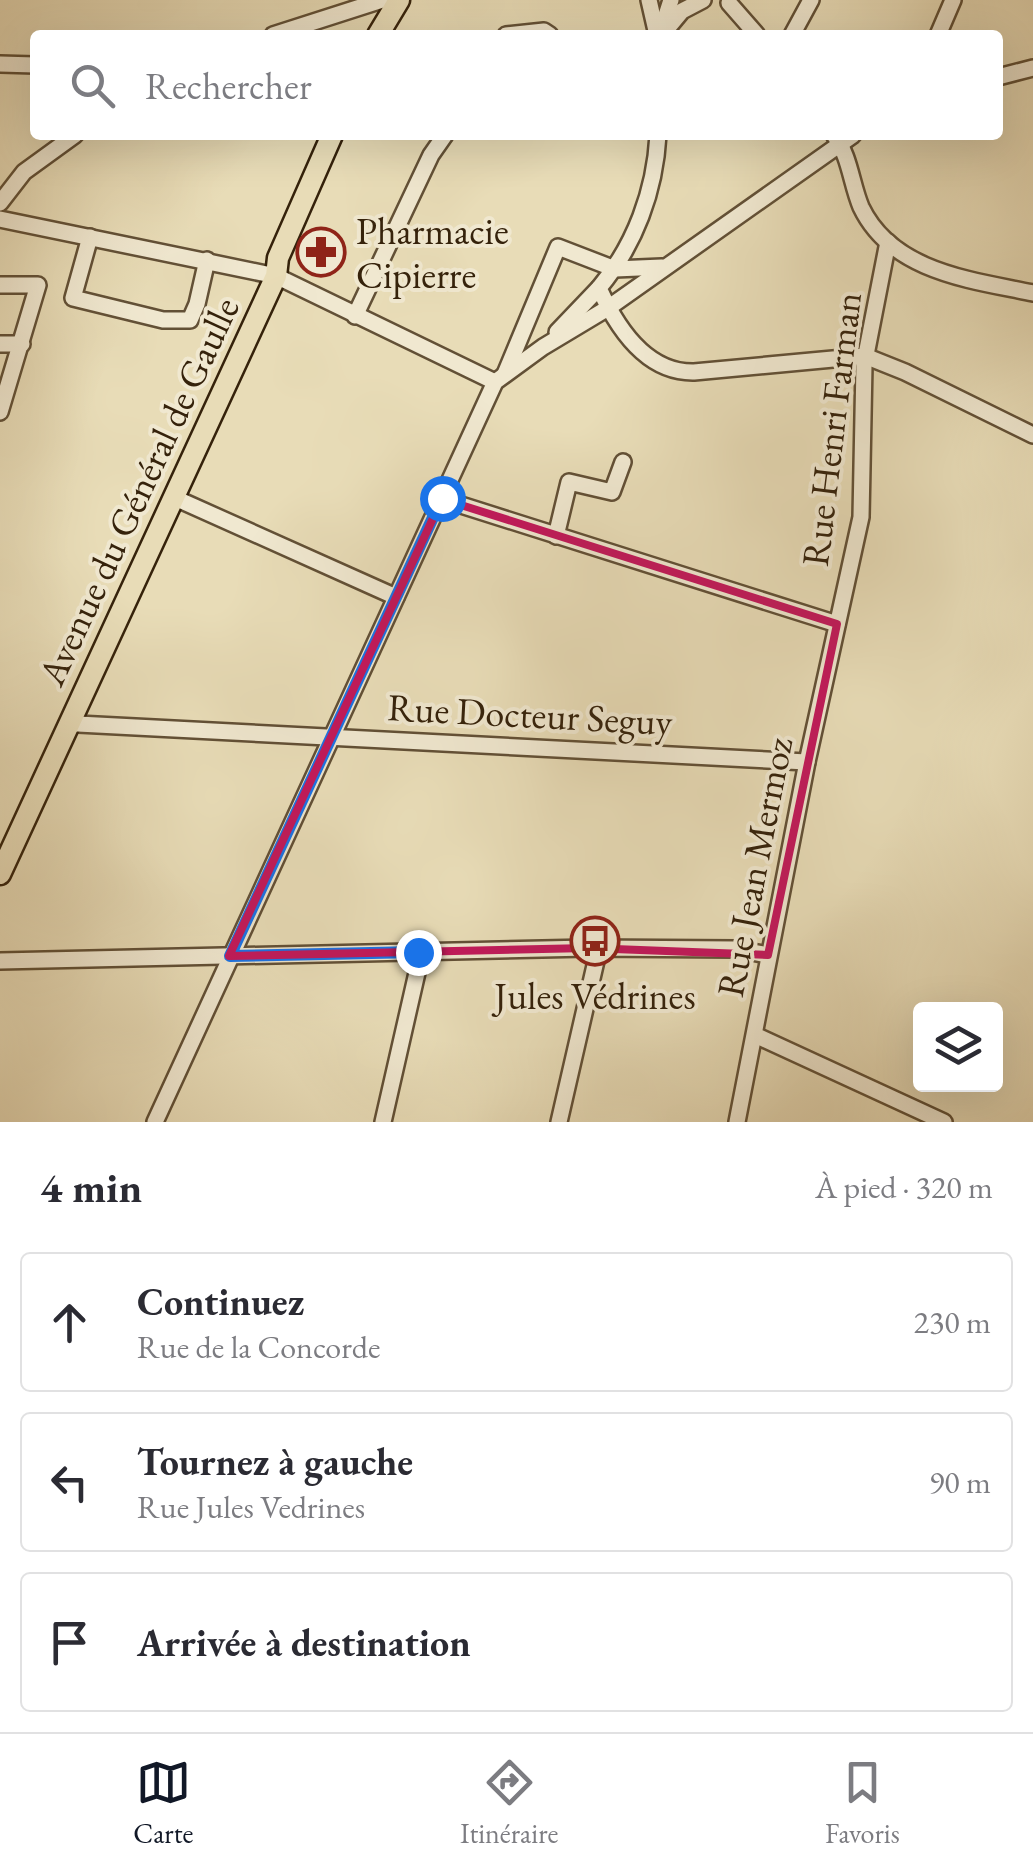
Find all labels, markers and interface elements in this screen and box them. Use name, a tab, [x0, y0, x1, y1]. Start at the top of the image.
search box	[30, 30, 1003, 140]
icon: search	[65, 58, 120, 113]
text: Rechercher	[145, 61, 312, 110]
place label: Pharmacie Cipierre	[356, 206, 509, 299]
pharmacy icon: Pharmacie Cipierre	[295, 226, 347, 278]
street label: Avenue du Général de Gaulle	[26, 289, 250, 694]
street label: Rue Henri Farman	[790, 289, 872, 569]
route start	[420, 476, 466, 522]
street label: Rue Docteur Seguy	[386, 682, 674, 746]
street label: Rue Jean Mermoz	[705, 732, 803, 1001]
bus stop icon: Jules Védrines	[569, 915, 621, 967]
route end	[396, 930, 442, 976]
place label: Jules Védrines	[491, 971, 696, 1020]
map controls	[913, 1002, 1003, 1092]
button: layers	[913, 1002, 1003, 1092]
text: 4 min	[40, 1160, 142, 1215]
text: À pied · 320 m	[815, 1166, 993, 1208]
text: Continuez	[137, 1277, 304, 1326]
icon: ahead	[42, 1295, 97, 1350]
text: 230 m	[914, 1301, 991, 1343]
text: Rue de la Concorde	[137, 1326, 381, 1368]
text: Tournez à gauche	[137, 1437, 413, 1486]
icon: left	[42, 1455, 97, 1510]
text: 90 m	[929, 1461, 991, 1503]
text: Rue Jules Vedrines	[137, 1486, 365, 1528]
icon: arrive	[42, 1615, 97, 1670]
text: Arrivée à destination	[137, 1618, 471, 1667]
tab: Carte	[133, 1755, 193, 1851]
tab: Itinéraire	[460, 1755, 558, 1851]
tab: Favoris	[825, 1755, 900, 1851]

